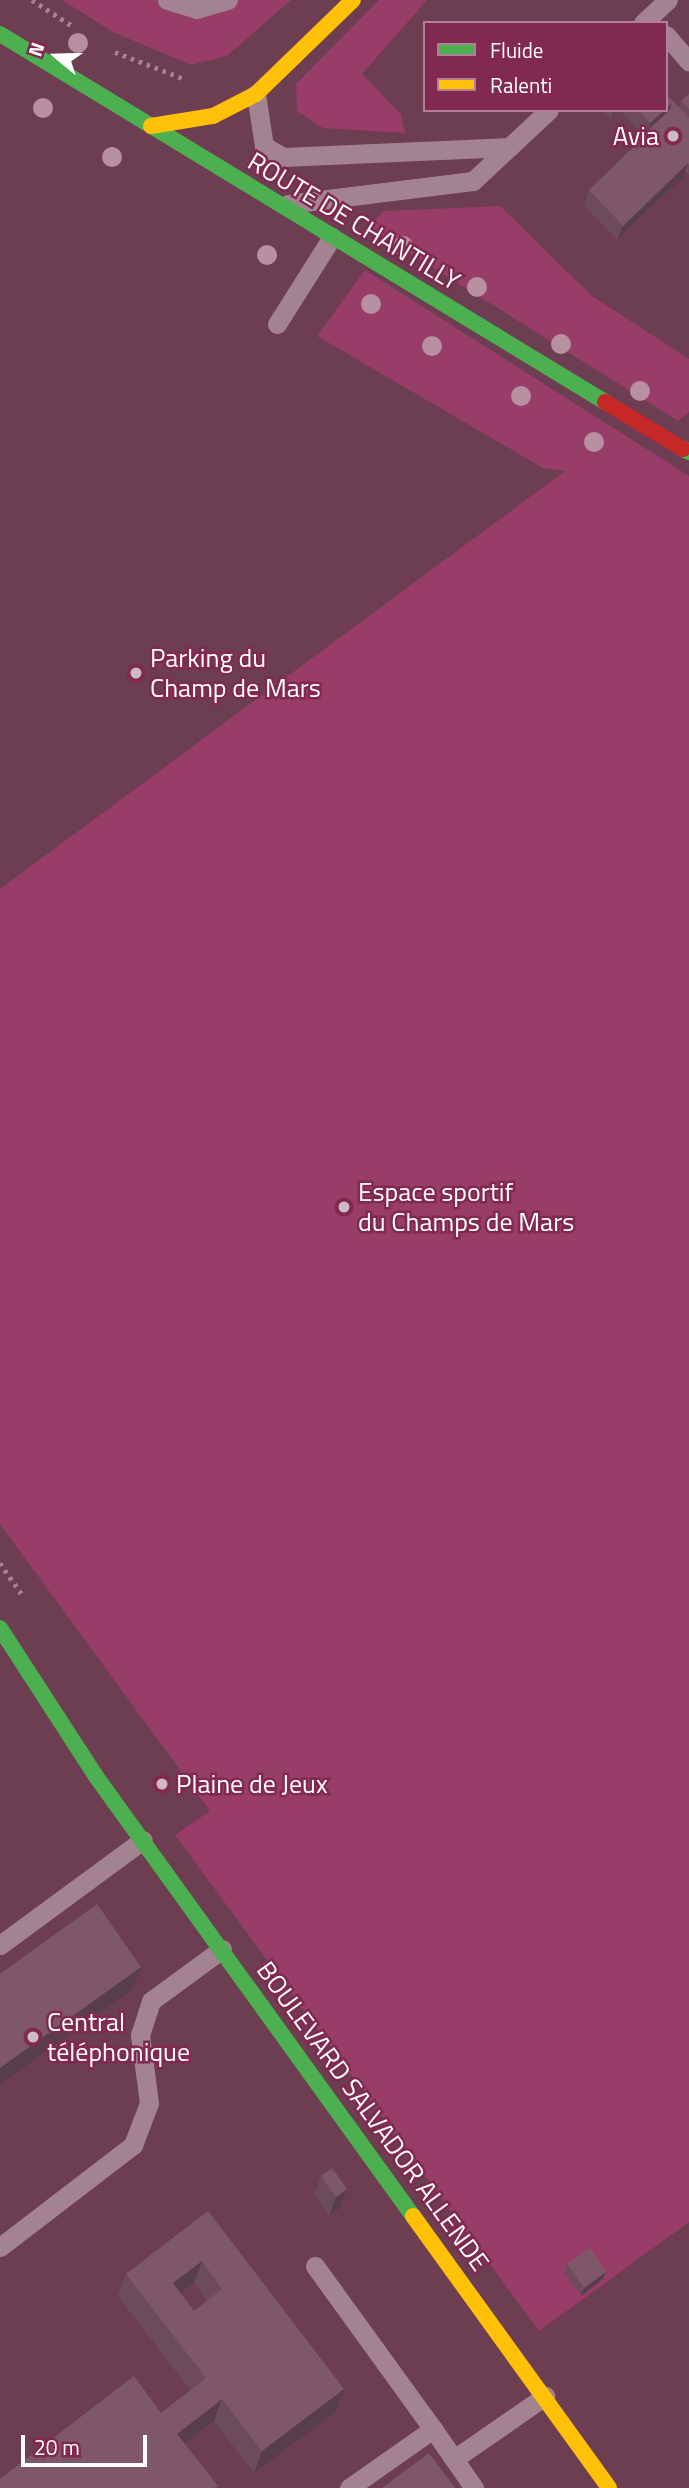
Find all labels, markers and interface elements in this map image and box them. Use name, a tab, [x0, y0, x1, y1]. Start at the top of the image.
north arrow	[21, 21, 91, 91]
legend	[423, 21, 668, 112]
text: Fluide	[490, 34, 543, 66]
text: N	[20, 38, 52, 60]
text: Ralenti	[490, 69, 552, 101]
place label: Avia	[613, 120, 659, 152]
marker: Avia	[665, 128, 681, 144]
street label: ROUTE DE CHANTILLY	[242, 145, 466, 297]
place label: Parking du Champ de Mars	[150, 642, 321, 704]
marker: Parking du Champ de Mars	[128, 665, 144, 681]
place label: Espace sportif du Champs de Mars	[358, 1176, 574, 1238]
marker: Espace sportif du Champs de Mars	[336, 1199, 352, 1215]
place label: Plaine de Jeux	[176, 1768, 328, 1800]
marker: Plaine de Jeux	[154, 1776, 170, 1792]
street label: BOULEVARD SALVADOR ALLENDE	[250, 1955, 496, 2277]
place label: Central téléphonique	[47, 2006, 190, 2068]
marker: Central téléphonique	[25, 2029, 41, 2045]
scale bar	[24, 2422, 150, 2466]
text: 20 m	[34, 2431, 80, 2463]

